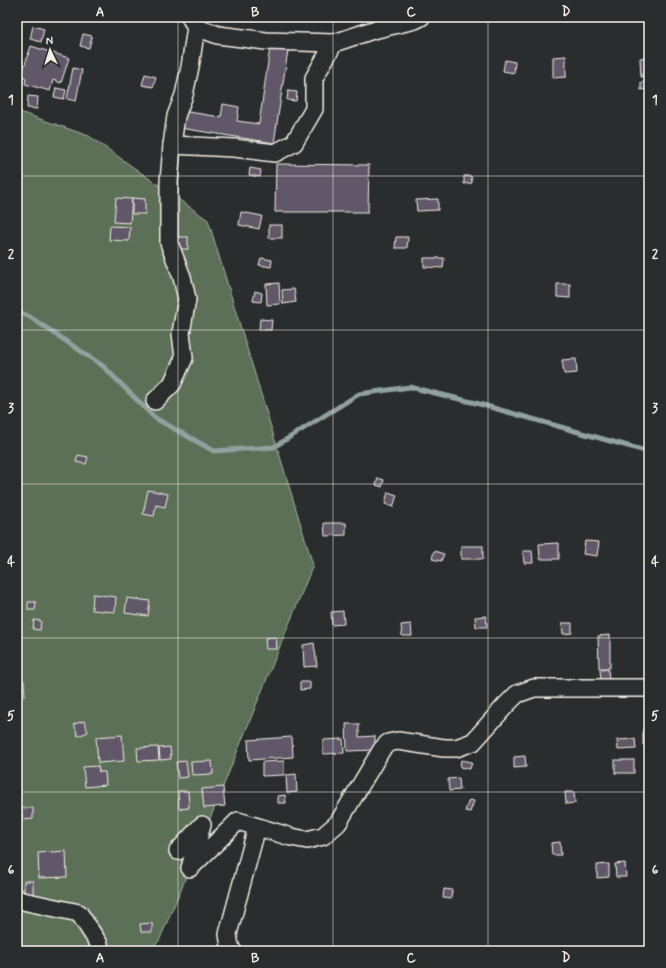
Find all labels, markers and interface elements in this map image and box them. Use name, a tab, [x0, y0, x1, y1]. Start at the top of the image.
text: A	[96, 4, 104, 21]
text: B	[251, 4, 260, 21]
text: C	[406, 4, 416, 21]
text: D	[562, 4, 571, 21]
north arrow	[30, 30, 70, 70]
text: N	[45, 34, 54, 48]
text: 1	[8, 92, 14, 109]
text: 1	[652, 92, 658, 109]
text: 2	[8, 246, 15, 263]
text: 2	[652, 246, 659, 263]
text: 3	[8, 400, 14, 417]
text: 3	[652, 400, 658, 417]
text: 4	[7, 554, 15, 571]
text: 4	[651, 554, 659, 571]
text: 5	[7, 708, 15, 725]
text: 5	[651, 708, 659, 725]
text: 6	[8, 862, 15, 879]
text: 6	[652, 862, 659, 879]
text: A	[96, 950, 104, 967]
text: B	[251, 950, 260, 967]
text: C	[406, 950, 416, 967]
text: D	[562, 950, 571, 967]

